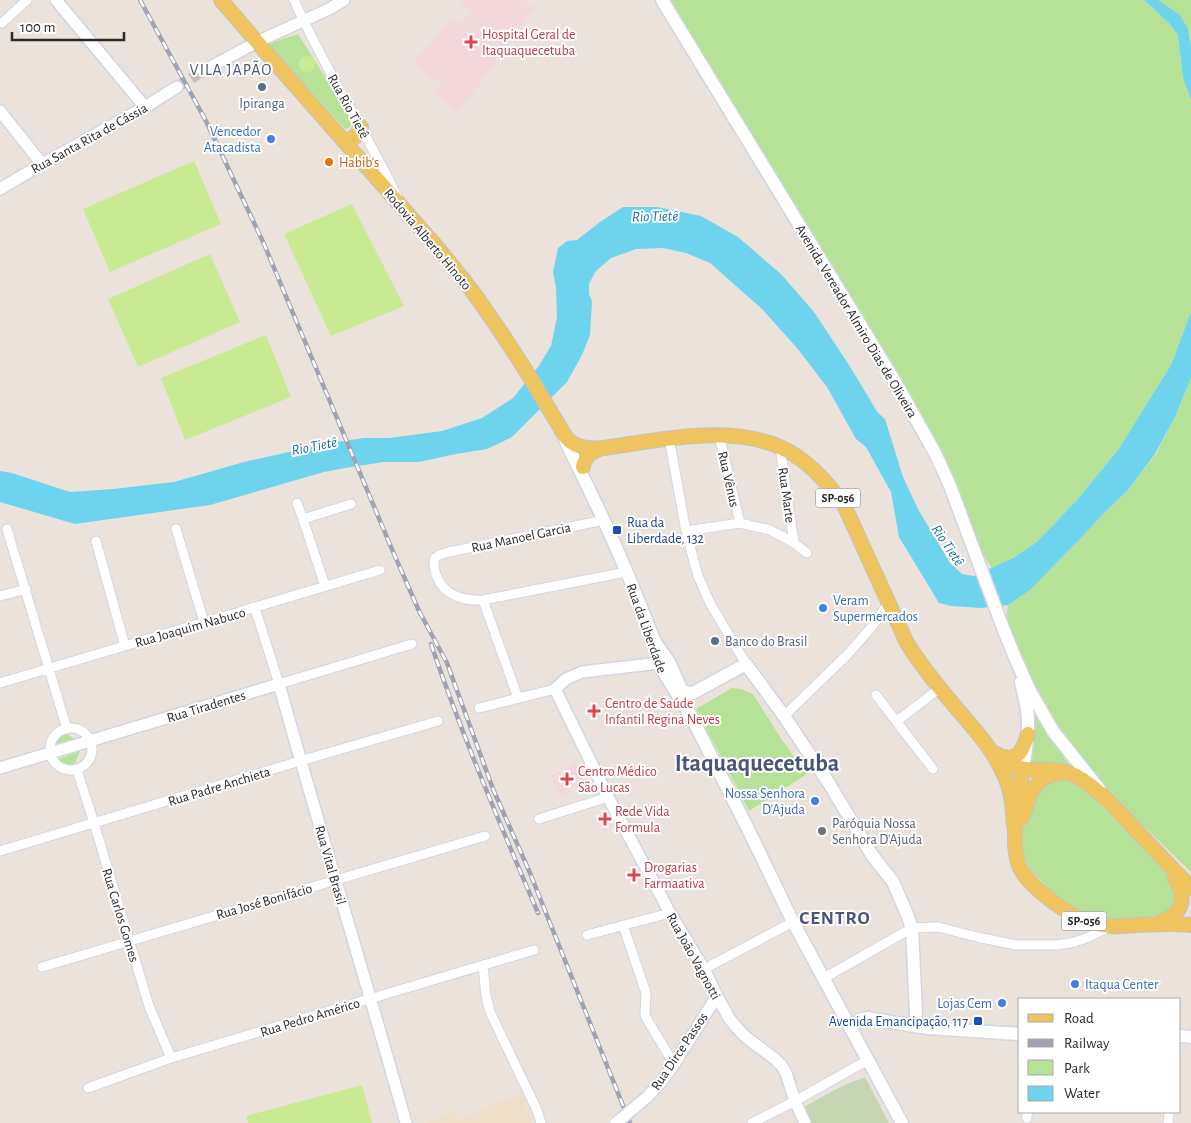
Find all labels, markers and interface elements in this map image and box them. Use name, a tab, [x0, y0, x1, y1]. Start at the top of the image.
scale bar	[12, 10, 125, 42]
text: 100 m	[20, 20, 55, 35]
place label: Hospital Geral de Itaquaquecetuba	[482, 28, 576, 58]
marker: Hospital Geral de Itaquaquecetuba	[464, 35, 478, 49]
district label: VILA JAPÃO	[190, 60, 272, 78]
street label: Rua Rio Tietê	[325, 72, 372, 141]
marker: Ipiranga	[256, 81, 268, 93]
place label: Ipiranga	[239, 97, 285, 111]
street label: Rua Santa Rita de Cássia	[29, 101, 151, 177]
place label: Vencedor Atacadista	[204, 125, 262, 155]
marker: Vencedor Atacadista	[265, 133, 277, 145]
marker: Habib's	[323, 156, 335, 168]
place label: Habib's	[339, 156, 379, 170]
street label: Rodovia Alberto Hinoto	[381, 186, 474, 293]
water label: Rio Tietê	[632, 209, 678, 224]
street label: Avenida Vereador Almiro Dias de Oliveira	[793, 222, 920, 421]
water label: Rio Tietê	[290, 435, 338, 458]
street label: Rua Vênus	[715, 450, 741, 508]
street label: Rua Marte	[775, 466, 797, 524]
road number: SP-056	[816, 488, 860, 508]
place label: Rua da Liberdade, 132	[627, 516, 704, 546]
street label: Rua Manoel Garcia	[470, 520, 573, 555]
water label: Rio Tietê	[929, 522, 967, 569]
marker: Rua da Liberdade, 132	[611, 524, 623, 536]
street label: Rua da Liberdade	[623, 582, 669, 675]
place label: Veram Supermercados	[833, 594, 918, 624]
marker: Veram Supermercados	[817, 602, 829, 614]
street label: Rua Joaquim Nabuco	[133, 605, 247, 650]
marker: Banco do Brasil	[709, 635, 721, 647]
place label: Banco do Brasil	[725, 635, 807, 649]
street label: Rua Tiradentes	[165, 688, 247, 726]
place label: Centro de Saúde Infantil Regina Neves	[605, 697, 720, 727]
marker: Centro de Saúde Infantil Regina Neves	[587, 704, 601, 718]
district label: Itaquaquecetuba	[675, 752, 839, 776]
street label: Rua Padre Anchieta	[167, 765, 272, 809]
place label: Centro Médico São Lucas	[578, 765, 657, 795]
marker: Centro Médico São Lucas	[560, 772, 574, 786]
place label: Nossa Senhora D'Ajuda	[725, 787, 806, 817]
marker: Nossa Senhora D'Ajuda	[809, 795, 821, 807]
place label: Rede Vida Formula	[615, 805, 670, 835]
marker: Rede Vida Formula	[599, 813, 611, 825]
place label: Paróquia Nossa Senhora D'Ajuda	[832, 817, 923, 847]
street label: Rua Vital Brasil	[312, 824, 348, 906]
marker: Paróquia Nossa Senhora D'Ajuda	[816, 825, 828, 837]
place label: Drogarias Farmaativa	[644, 861, 705, 891]
street label: Rua Carlos Gomes	[99, 867, 141, 964]
marker: Drogarias Farmaativa	[628, 869, 640, 881]
street label: Rua José Bonifácio	[215, 882, 314, 922]
district label: CENTRO	[799, 909, 871, 928]
street label: Rua João Vagnotti	[664, 911, 723, 1002]
road number: SP-056	[1062, 911, 1106, 930]
marker: Itaqua Center	[1069, 978, 1081, 990]
place label: Itaqua Center	[1085, 978, 1159, 992]
street label: Rua Pedro Américo	[259, 996, 362, 1040]
place label: Lojas Cem	[937, 997, 992, 1011]
marker: Lojas Cem	[996, 997, 1008, 1009]
legend	[1018, 998, 1181, 1113]
street label: Rua Dirce Passos	[649, 1010, 711, 1093]
text: Road	[1064, 1011, 1094, 1026]
place label: Avenida Emancipação, 117	[829, 1015, 968, 1029]
marker: Avenida Emancipação, 117	[972, 1015, 984, 1027]
text: Railway	[1064, 1036, 1110, 1051]
text: Park	[1064, 1061, 1090, 1076]
text: Water	[1064, 1086, 1100, 1101]

